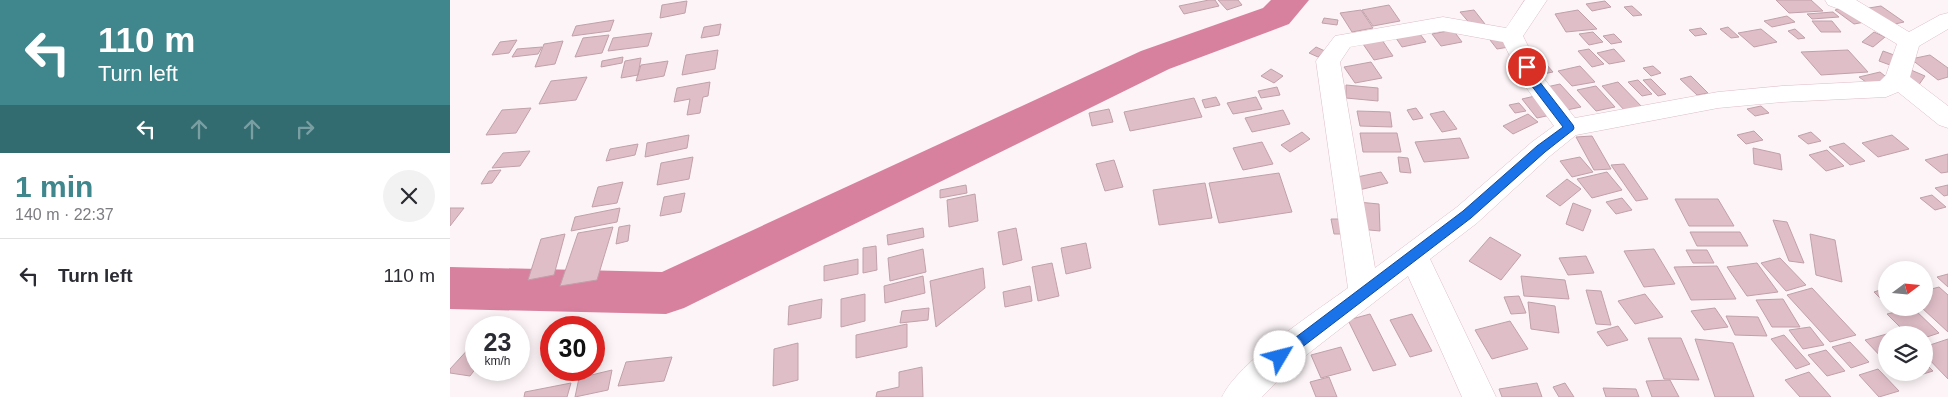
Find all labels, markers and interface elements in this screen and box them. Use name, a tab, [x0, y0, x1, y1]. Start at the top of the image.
icon: left	[15, 20, 80, 85]
text: 110 m	[98, 20, 195, 59]
pin	[1506, 46, 1548, 88]
icon: arrive	[1513, 53, 1541, 81]
text: Turn left	[98, 61, 178, 86]
icon: left	[132, 115, 160, 143]
icon: ahead	[185, 115, 213, 143]
icon: ahead	[238, 115, 266, 143]
icon: right	[291, 115, 319, 143]
text: 1 min	[15, 170, 93, 203]
button: close	[383, 170, 435, 222]
text: 140 m · 22:37	[15, 206, 114, 223]
north arrow	[1878, 261, 1932, 316]
map controls	[1878, 261, 1933, 381]
icon: left	[15, 262, 43, 290]
text: Turn left	[58, 265, 133, 286]
text: 110 m	[384, 265, 435, 286]
speed limit sign: 30	[540, 316, 605, 381]
button: layers	[1878, 326, 1933, 381]
text: 23	[484, 328, 511, 356]
position arrow	[1253, 330, 1305, 382]
text: km/h	[484, 354, 511, 368]

